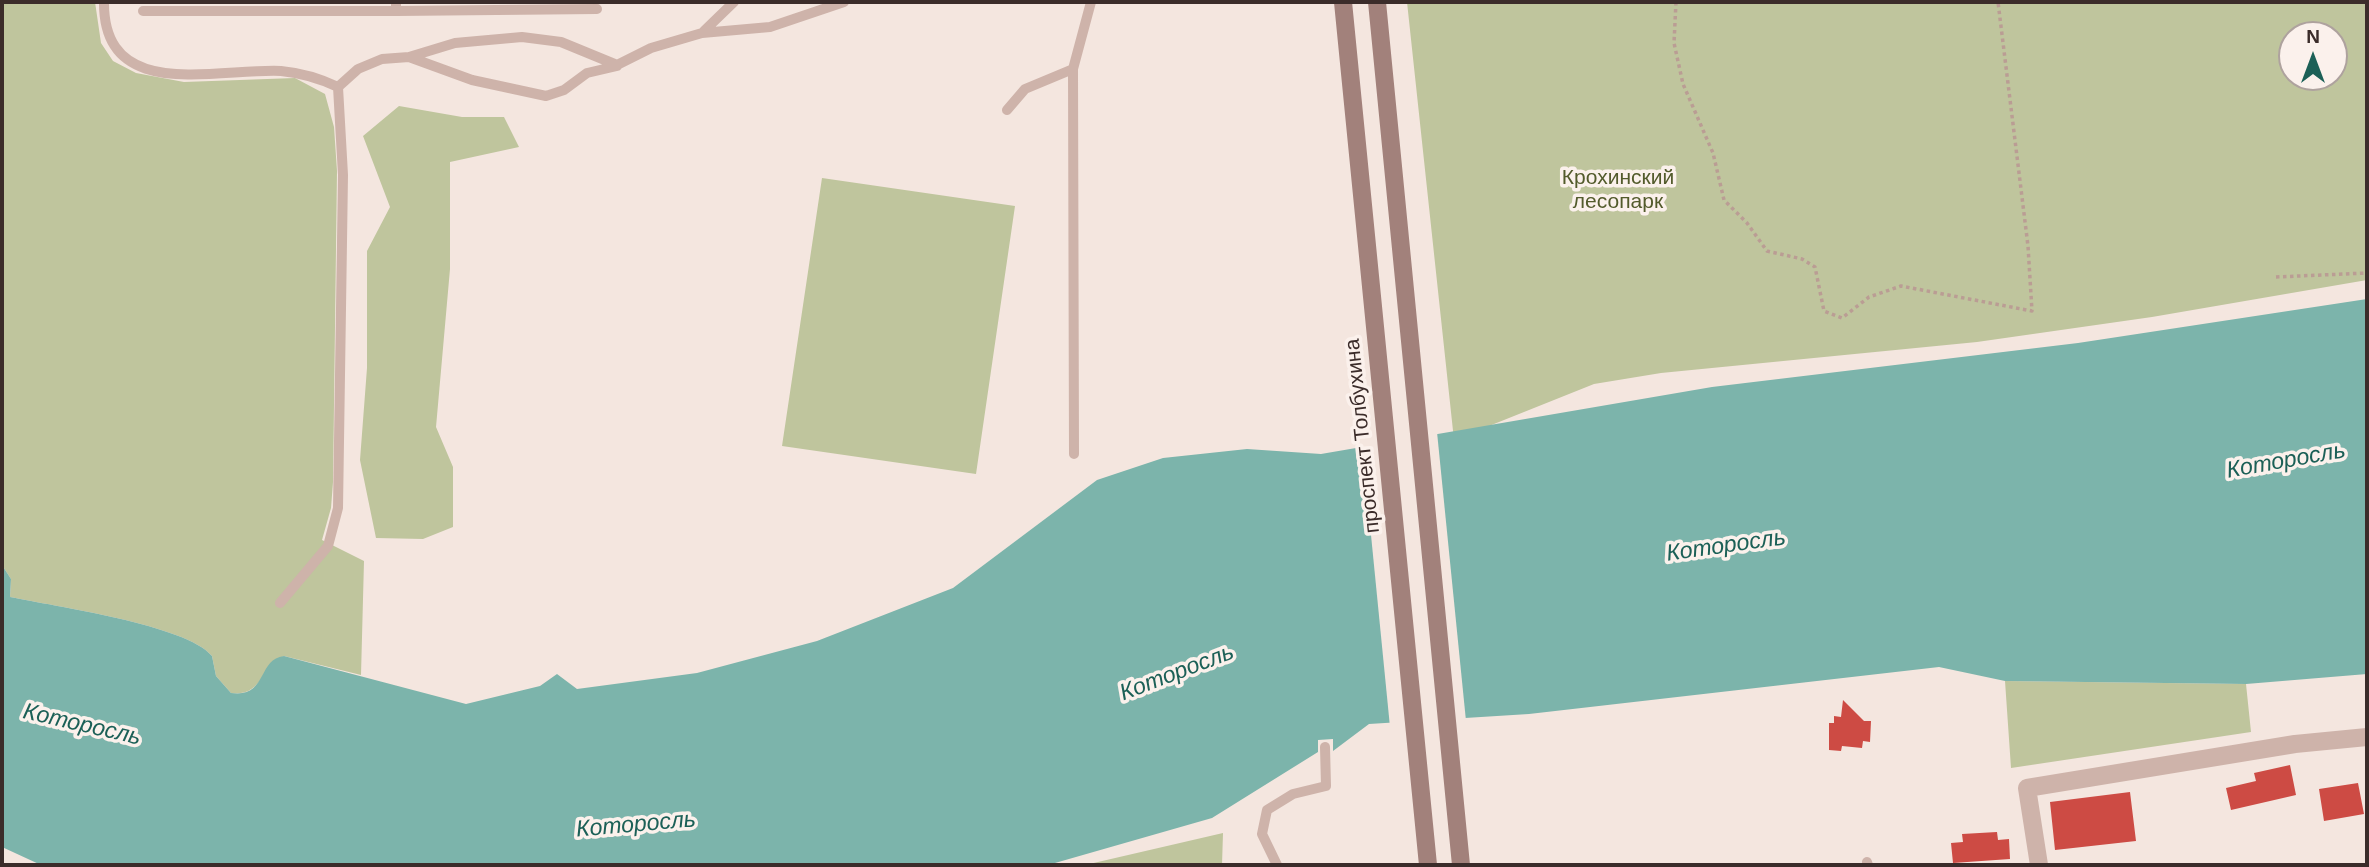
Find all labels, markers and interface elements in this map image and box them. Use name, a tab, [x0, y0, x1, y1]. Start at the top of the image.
north arrow	[2278, 21, 2348, 91]
text: N	[2306, 26, 2320, 47]
park label: Крохинский лесопарк	[1562, 165, 1674, 215]
street label: проспект Толбухина	[1340, 338, 1386, 534]
water label: Которосль	[2224, 437, 2348, 485]
water label: Которосль	[1665, 524, 1787, 568]
water label: Которосль	[1116, 639, 1238, 707]
water label: Которосль	[20, 698, 144, 752]
water label: Которосль	[575, 806, 697, 844]

